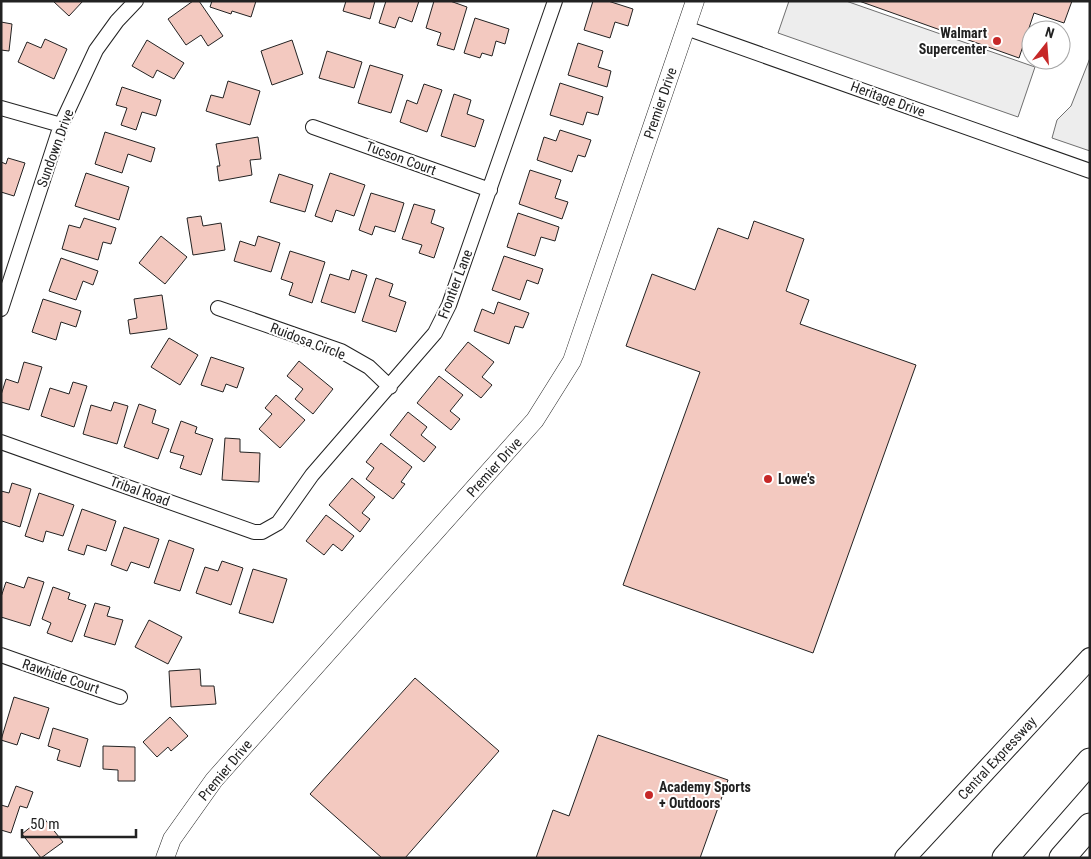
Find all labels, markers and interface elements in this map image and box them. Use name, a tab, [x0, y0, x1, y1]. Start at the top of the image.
north arrow	[1021, 20, 1071, 70]
text: N	[1043, 24, 1056, 41]
place label: Walmart Supercenter	[919, 25, 987, 57]
marker: Walmart Supercenter	[991, 35, 1003, 47]
street label: Premier Drive	[640, 65, 680, 141]
street label: Heritage Drive	[849, 78, 928, 120]
street label: Sundown Drive	[33, 106, 77, 189]
street label: Tucson Court	[364, 138, 438, 178]
street label: Frontier Lane	[435, 247, 476, 321]
street label: Ruidosa Circle	[268, 319, 348, 363]
street label: Premier Drive	[463, 434, 525, 500]
place label: Lowe's	[778, 471, 815, 487]
street label: Tribal Road	[108, 473, 172, 509]
marker: Lowe's	[762, 473, 774, 485]
street label: Rawhide Court	[20, 655, 102, 697]
street label: Central Expressway	[954, 713, 1040, 803]
street label: Premier Drive	[195, 736, 255, 804]
place label: Academy Sports + Outdoors	[659, 779, 751, 811]
marker: Academy Sports + Outdoors	[643, 789, 655, 801]
scale bar	[22, 806, 136, 838]
text: 50 m	[30, 815, 60, 833]

